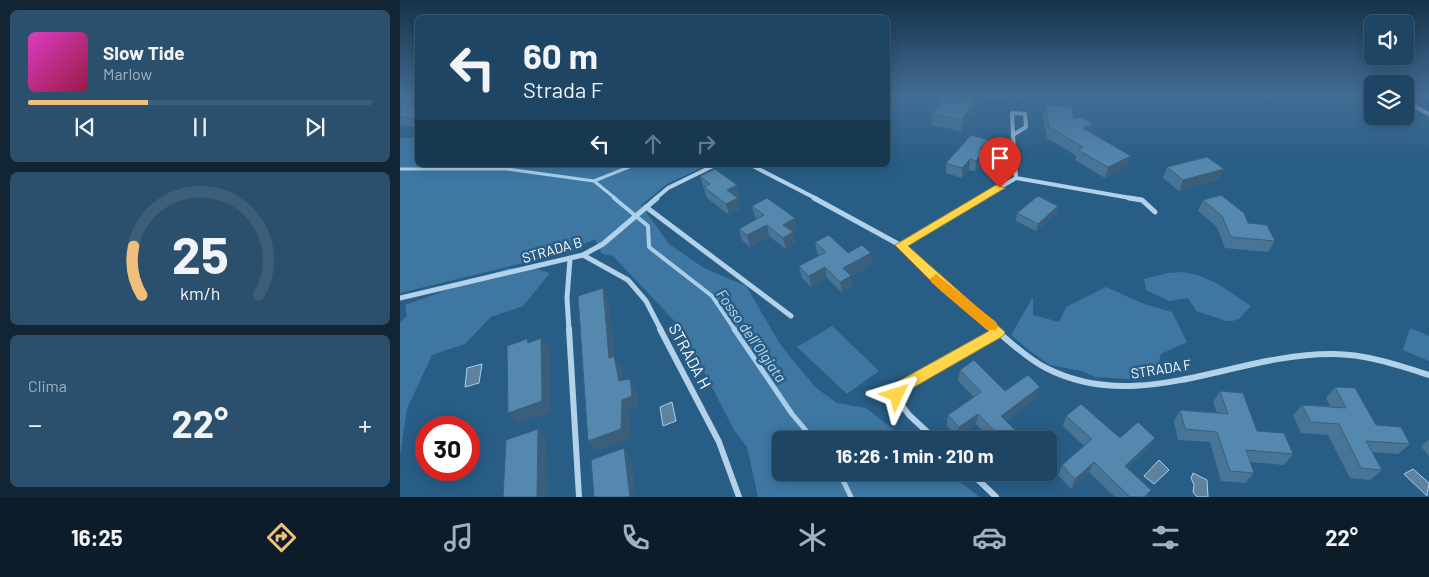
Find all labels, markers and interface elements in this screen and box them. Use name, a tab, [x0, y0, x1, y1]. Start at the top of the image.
map controls	[1364, 15, 1414, 125]
button: sound	[1364, 15, 1414, 65]
text: 60 m	[523, 34, 598, 76]
icon: left	[440, 35, 505, 100]
text: Slow Tide	[103, 41, 185, 64]
text: Marlow	[103, 64, 152, 83]
button: layers	[1364, 75, 1414, 125]
text: Strada F	[523, 76, 603, 102]
icon: previous	[71, 113, 99, 141]
icon: pause	[186, 113, 214, 141]
icon: next	[301, 113, 329, 141]
icon: left	[586, 130, 614, 158]
icon: ahead	[639, 130, 667, 158]
icon: right	[692, 130, 720, 158]
pin	[979, 137, 1021, 188]
icon: arrive	[986, 144, 1014, 172]
text: 25	[171, 222, 229, 284]
street label: STRADA B	[520, 233, 584, 266]
text: km/h	[180, 282, 220, 304]
water label: Fosso dell’Olgiata	[713, 285, 791, 386]
street label: STRADA H	[665, 320, 716, 392]
street label: STRADA F	[1129, 355, 1192, 382]
position arrow	[870, 368, 922, 420]
text: Clima	[28, 376, 67, 395]
text: 22°	[172, 400, 228, 446]
text: −	[28, 407, 42, 441]
text: +	[358, 407, 372, 441]
speed limit sign: 30	[415, 416, 480, 481]
text: 16:26 · 1 min · 210 m	[835, 444, 994, 467]
icon: directions	[264, 520, 299, 555]
icon: music	[441, 520, 476, 555]
icon: phone	[618, 520, 653, 555]
icon: climate	[795, 520, 830, 555]
icon: car	[972, 520, 1007, 555]
icon: filters	[1148, 520, 1183, 555]
text: 16:25	[71, 524, 123, 550]
text: 22°	[1325, 524, 1358, 550]

